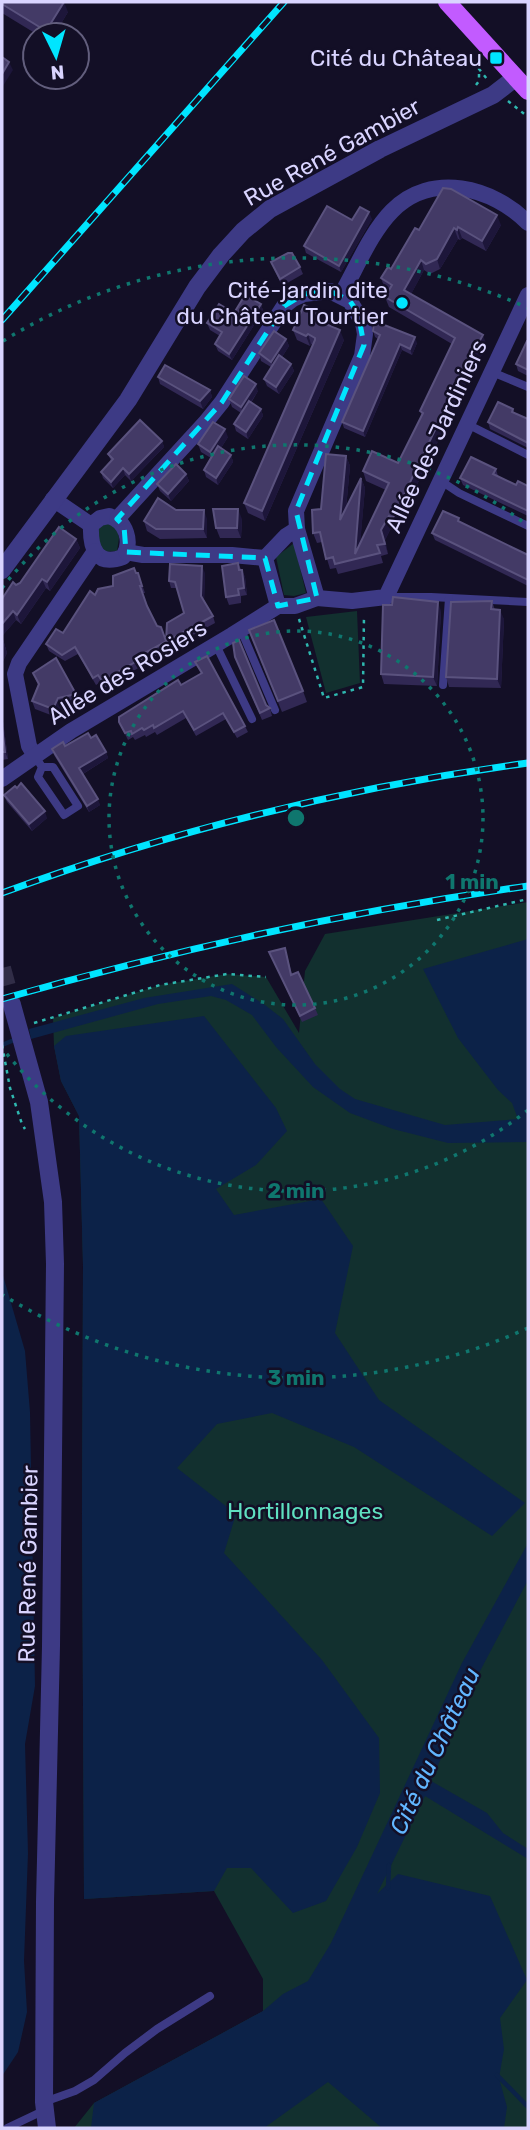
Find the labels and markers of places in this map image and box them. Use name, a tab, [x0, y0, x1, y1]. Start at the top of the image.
place label: Cité du Château	[310, 44, 482, 72]
marker: Cité du Château	[488, 50, 504, 66]
place label: Cité-jardin dite du Château Tourtier	[176, 276, 388, 330]
marker: Cité-jardin dite du Château Tourtier	[394, 295, 410, 311]
centre of rings	[284, 806, 308, 830]

